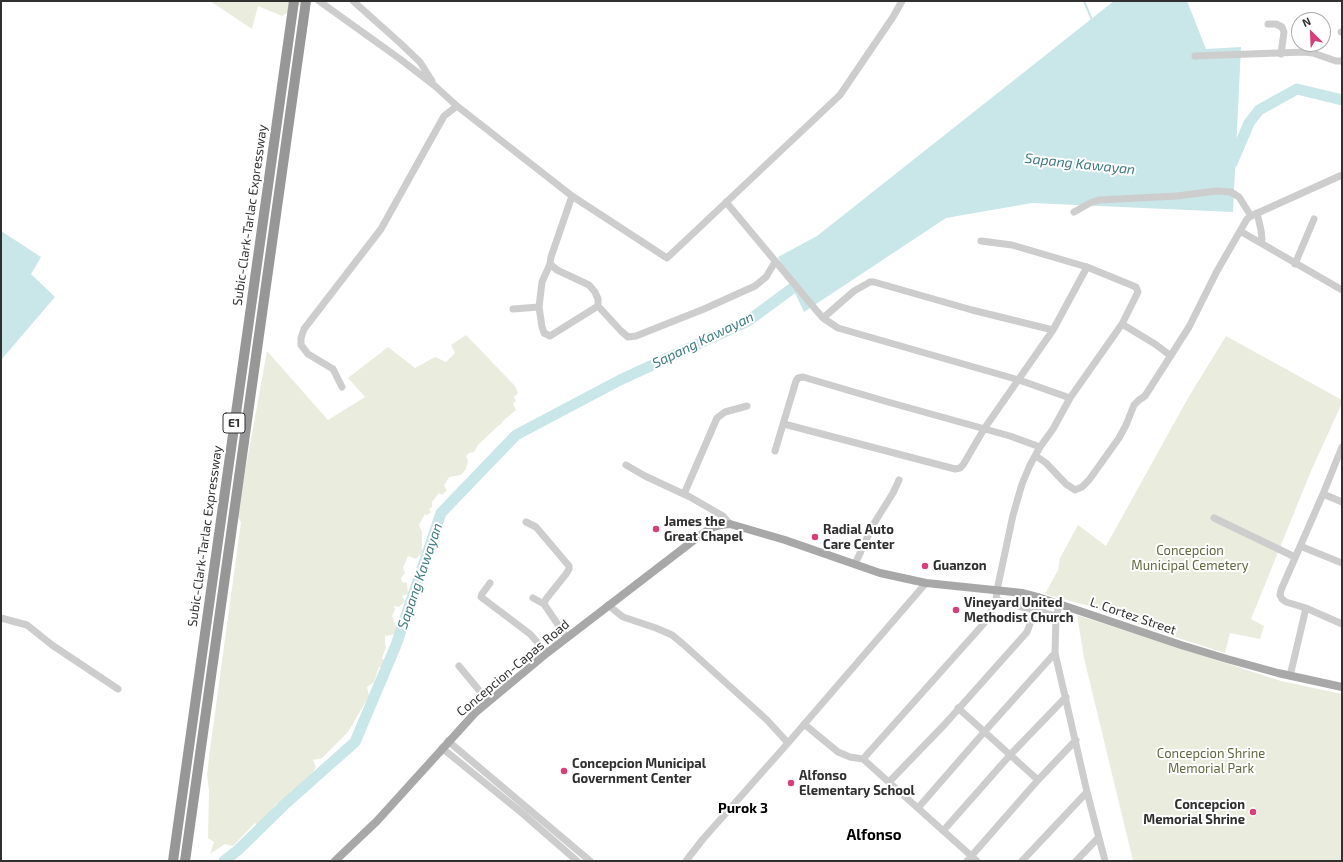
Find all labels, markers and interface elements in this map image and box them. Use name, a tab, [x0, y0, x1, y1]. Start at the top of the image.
north arrow	[1291, 12, 1331, 52]
text: N	[1300, 14, 1313, 29]
street label: Subic-Clark-Tarlac Expressway	[230, 123, 270, 307]
water label: Sapang Kawayan	[1024, 150, 1136, 178]
water label: Sapang Kawayan	[649, 308, 757, 372]
road number: E1	[223, 413, 245, 433]
street label: Subic-Clark-Tarlac Expressway	[185, 444, 225, 628]
place label: James the Great Chapel	[664, 514, 743, 545]
water label: Sapang Kawayan	[394, 521, 446, 631]
place label: Radial Auto Care Center	[823, 522, 895, 553]
marker: James the Great Chapel	[651, 524, 661, 534]
marker: Radial Auto Care Center	[810, 532, 820, 542]
park label: Concepcion Municipal Cemetery	[1131, 543, 1249, 574]
place label: Guanzon	[933, 558, 987, 574]
marker: Guanzon	[920, 561, 930, 571]
street label: L. Cortez Street	[1088, 594, 1178, 638]
place label: Vineyard United Methodist Church	[964, 595, 1073, 626]
marker: Vineyard United Methodist Church	[951, 605, 961, 615]
street label: Concepcion-Capas Road	[454, 616, 572, 720]
park label: Concepcion Shrine Memorial Park	[1157, 746, 1265, 777]
place label: Concepcion Municipal Government Center	[572, 756, 706, 787]
marker: Concepcion Municipal Government Center	[559, 766, 569, 776]
place label: Alfonso Elementary School	[799, 768, 915, 799]
marker: Alfonso Elementary School	[786, 778, 796, 788]
place label: Concepcion Memorial Shrine	[1143, 797, 1245, 828]
district label: Purok 3	[718, 800, 768, 816]
marker: Concepcion Memorial Shrine	[1248, 807, 1258, 817]
district label: Alfonso	[846, 826, 902, 844]

